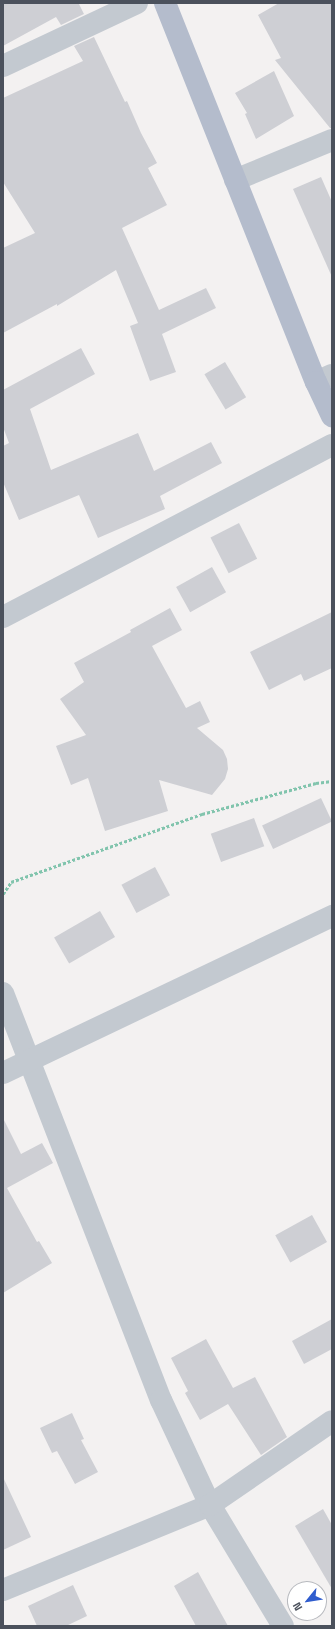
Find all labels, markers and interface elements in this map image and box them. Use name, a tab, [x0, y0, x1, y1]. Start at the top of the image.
north arrow	[287, 1581, 327, 1621]
text: N	[290, 1600, 305, 1613]

